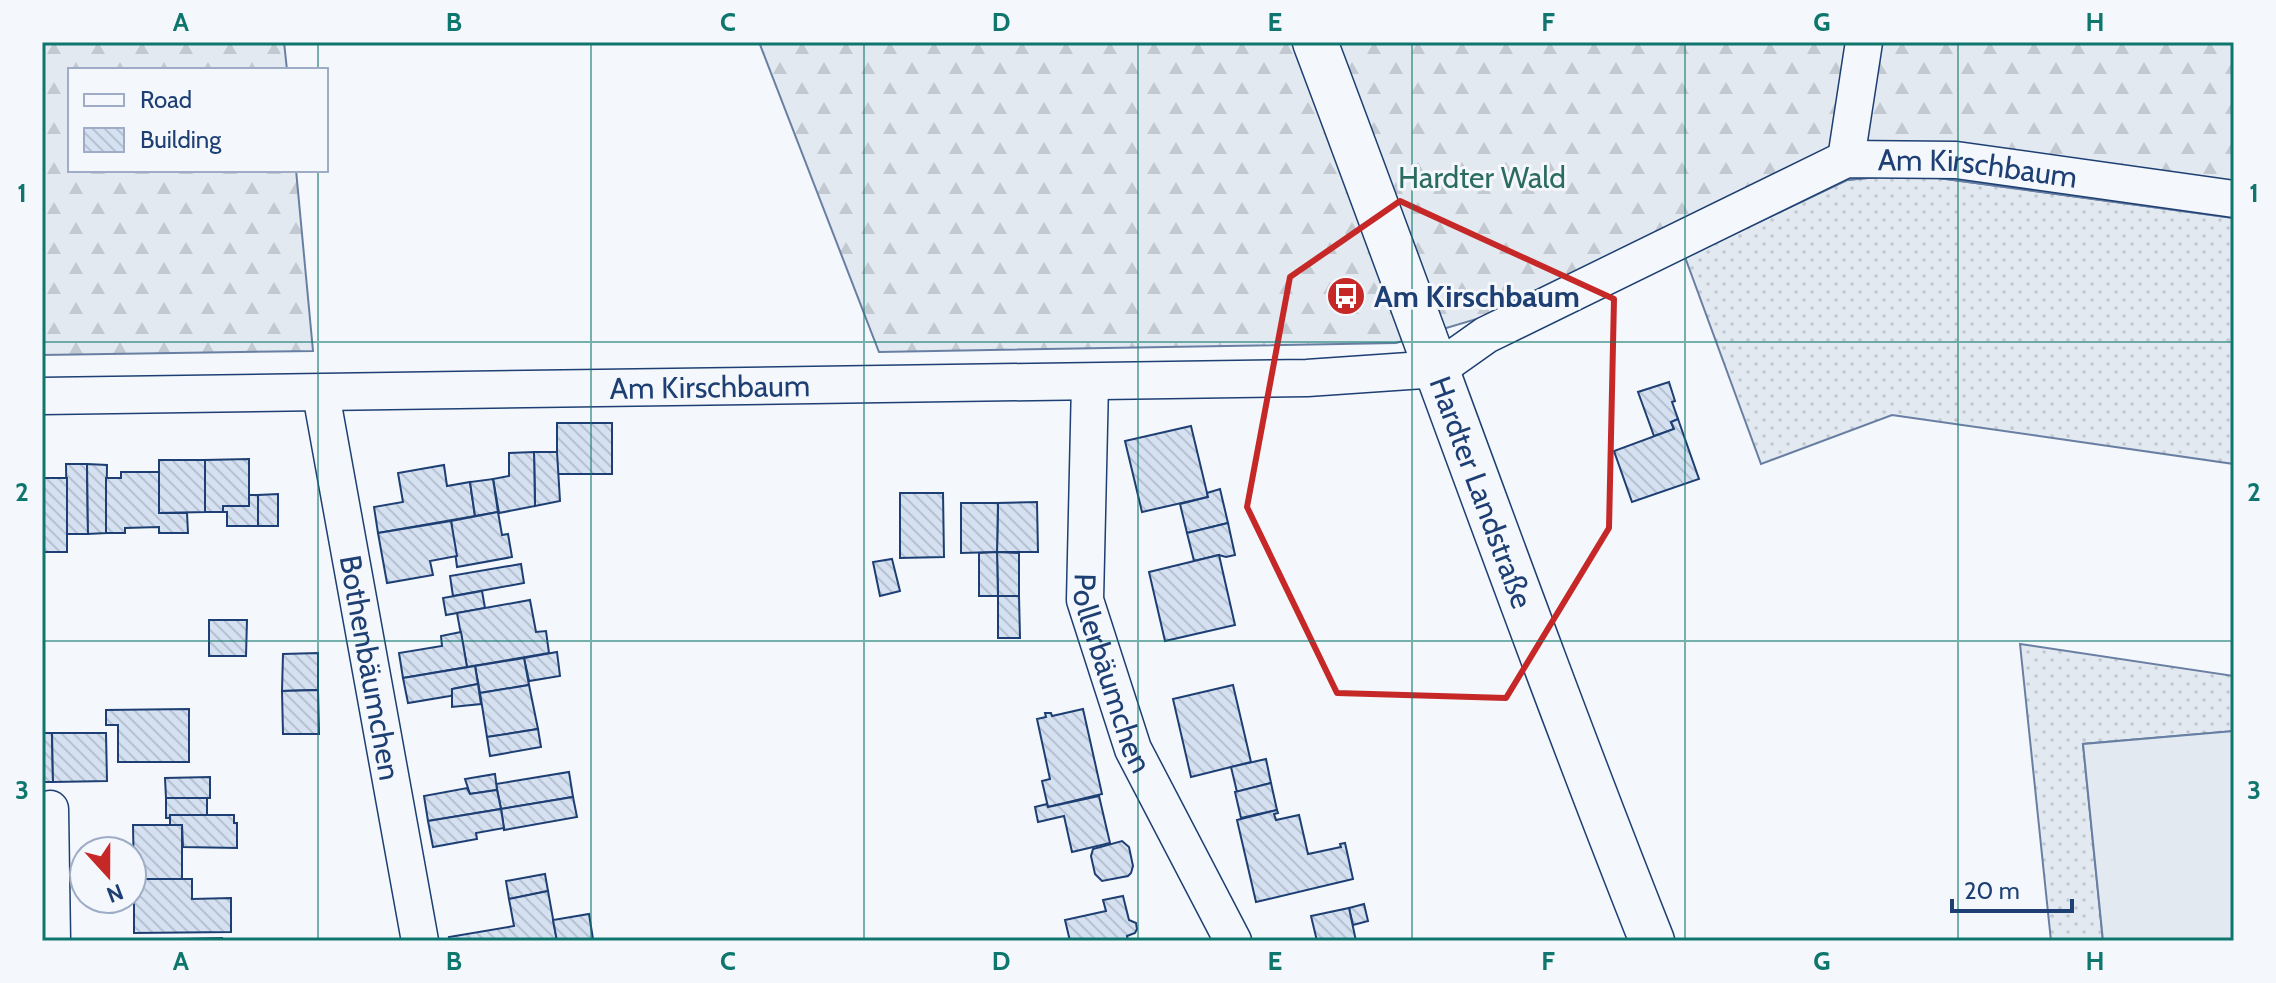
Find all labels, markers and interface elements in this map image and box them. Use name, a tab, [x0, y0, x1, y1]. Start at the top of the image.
text: A	[173, 6, 190, 38]
text: B	[446, 6, 462, 38]
text: C	[720, 6, 736, 38]
text: D	[992, 6, 1010, 38]
text: E	[1268, 6, 1282, 38]
text: F	[1541, 6, 1555, 38]
text: G	[1813, 6, 1831, 38]
text: H	[2086, 6, 2104, 38]
legend	[68, 68, 328, 172]
text: Road	[140, 85, 192, 114]
text: Building	[140, 125, 222, 154]
street label: Am Kirschbaum	[1878, 141, 2080, 195]
park label: Hardter Wald	[1398, 159, 1566, 196]
text: 1	[17, 177, 27, 209]
text: 1	[2249, 177, 2259, 209]
bus stop icon: Am Kirschbaum	[1325, 275, 1367, 317]
place label: Am Kirschbaum	[1374, 278, 1580, 315]
street label: Am Kirschbaum	[609, 367, 810, 406]
street label: Hardter Landstraße	[1422, 371, 1541, 613]
text: 2	[15, 476, 29, 508]
text: 2	[2247, 476, 2261, 508]
street label: Bothenbäumchen	[332, 552, 409, 783]
street label: Pollerbäumchen	[1066, 573, 1161, 779]
text: 3	[15, 774, 29, 806]
text: 3	[2247, 774, 2261, 806]
north arrow	[68, 835, 148, 915]
scale bar	[1952, 863, 2072, 913]
text: 20 m	[1964, 876, 2020, 905]
text: N	[103, 878, 127, 909]
text: A	[173, 945, 190, 977]
text: B	[446, 945, 462, 977]
text: C	[720, 945, 736, 977]
text: D	[992, 945, 1010, 977]
text: E	[1268, 945, 1282, 977]
text: F	[1541, 945, 1555, 977]
text: G	[1813, 945, 1831, 977]
text: H	[2086, 945, 2104, 977]

